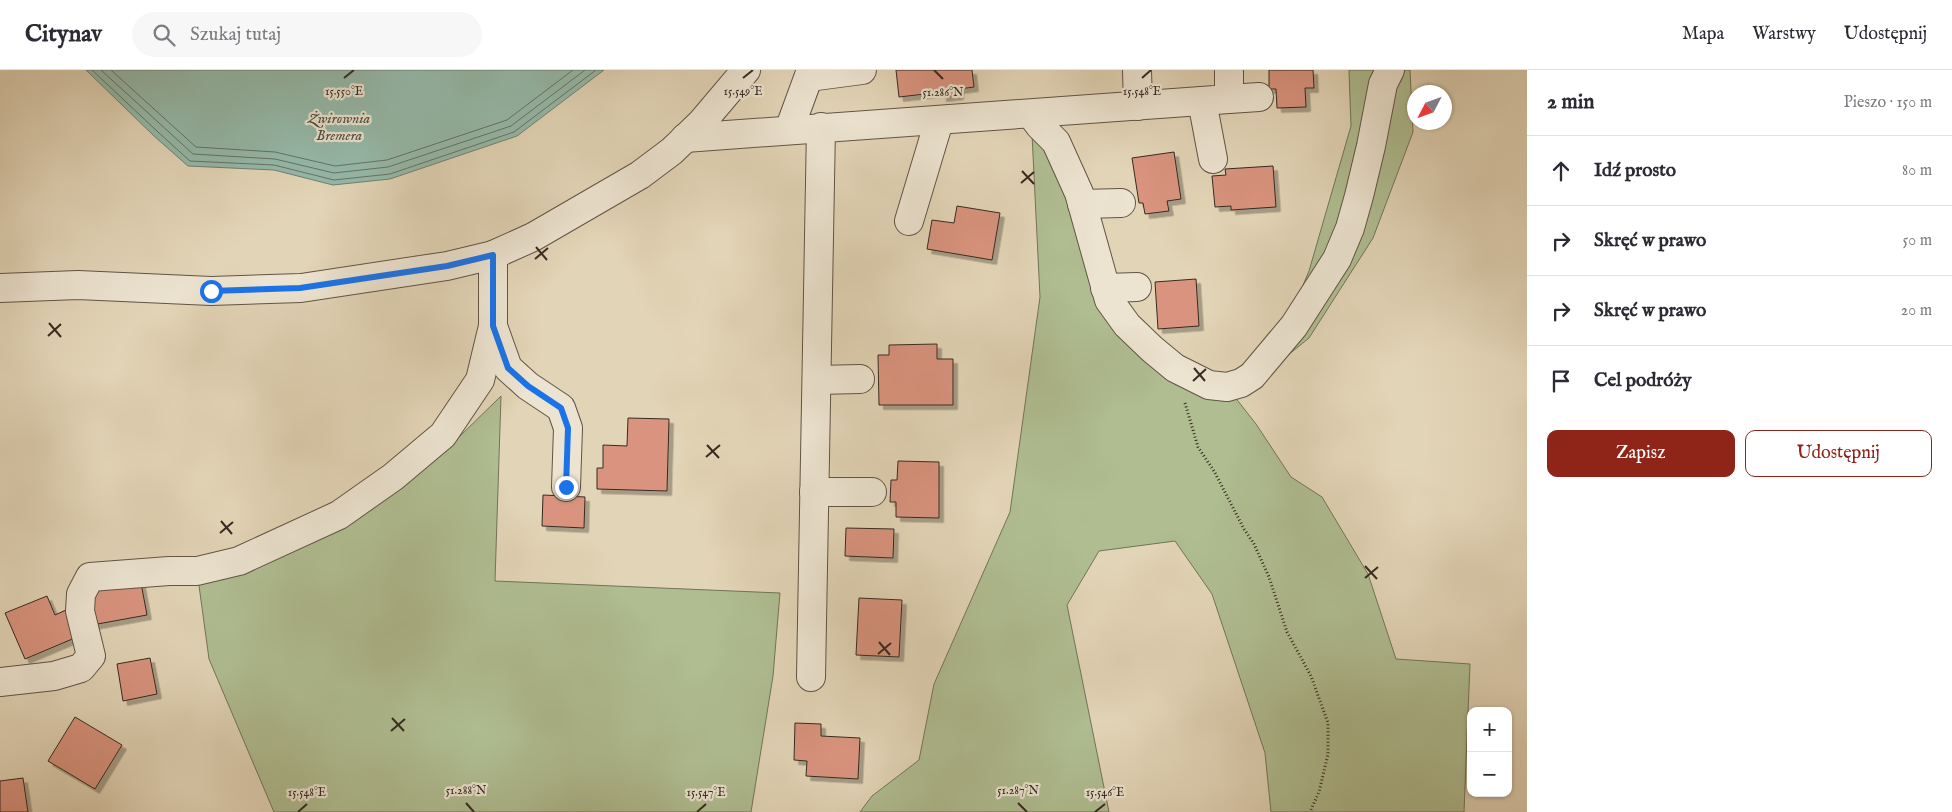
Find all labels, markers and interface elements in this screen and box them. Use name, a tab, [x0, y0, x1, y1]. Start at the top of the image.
search box	[132, 12, 482, 57]
text: Citynav	[25, 19, 102, 50]
icon: search	[150, 21, 178, 49]
text: Szukaj tutaj	[190, 23, 281, 47]
text: Mapa	[1682, 23, 1724, 46]
text: Warstwy	[1752, 23, 1816, 46]
text: Udostępnij	[1844, 23, 1927, 46]
text: 15.550°E	[325, 84, 363, 99]
text: 15.549°E	[724, 84, 762, 99]
text: 15.548°E	[1123, 84, 1161, 99]
text: 51.286°N	[923, 85, 964, 100]
north arrow	[1407, 85, 1452, 130]
text: 2 min	[1547, 89, 1594, 116]
text: Pieszo · 150 m	[1844, 93, 1932, 113]
water label: Żwirownia Bremera	[306, 109, 371, 145]
icon: ahead	[1547, 157, 1575, 185]
text: Idź prosto	[1594, 159, 1676, 183]
text: 80 m	[1902, 161, 1932, 181]
icon: right	[1547, 227, 1575, 255]
text: Skręć w prawo	[1594, 229, 1706, 253]
text: 50 m	[1903, 231, 1932, 251]
route start	[200, 280, 223, 303]
icon: right	[1547, 297, 1575, 325]
text: Skręć w prawo	[1594, 299, 1706, 323]
text: 20 m	[1901, 301, 1932, 321]
icon: arrive	[1547, 367, 1575, 395]
text: Cel podróży	[1594, 369, 1692, 393]
button: Zapisz	[1547, 430, 1735, 477]
button: Udostępnij	[1745, 430, 1932, 477]
route end	[555, 476, 578, 499]
map controls	[1467, 707, 1512, 797]
button: +	[1467, 707, 1512, 752]
button: −	[1467, 752, 1512, 797]
text: 51.288°N	[446, 783, 487, 798]
text: 51.287°N	[997, 783, 1039, 798]
text: 15.548°E	[288, 785, 326, 800]
text: 15.547°E	[687, 785, 725, 800]
text: 15.546°E	[1086, 785, 1124, 800]

